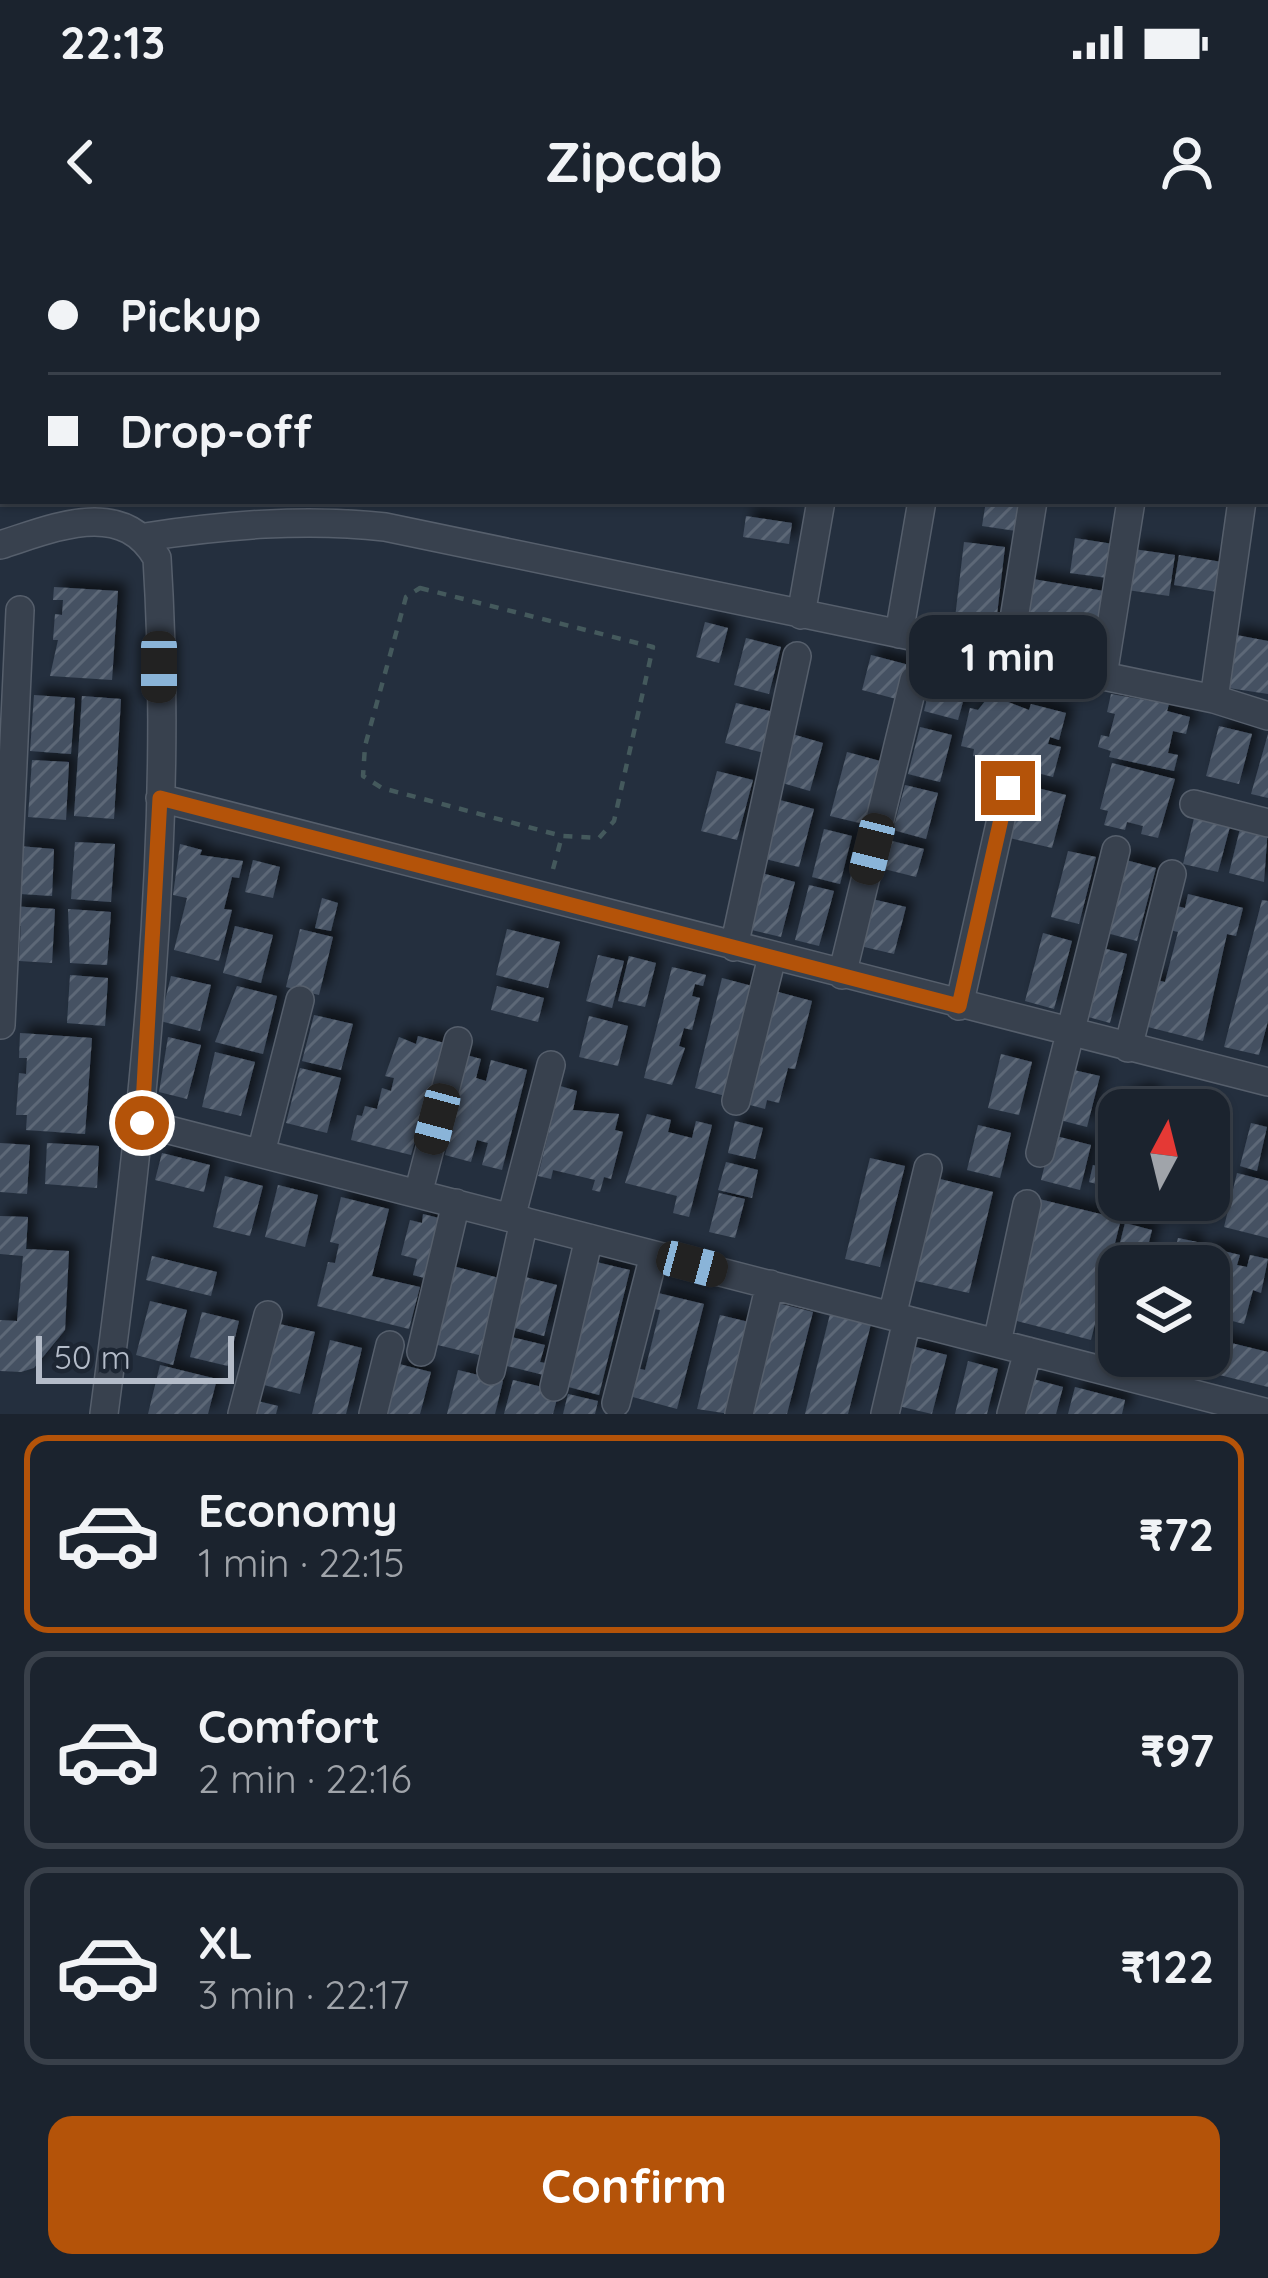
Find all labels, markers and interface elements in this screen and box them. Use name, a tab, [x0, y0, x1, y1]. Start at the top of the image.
text: 22:13	[60, 14, 165, 70]
text: Zipcab	[545, 128, 723, 196]
icon: back	[48, 129, 114, 195]
icon: person	[1154, 129, 1220, 195]
text: Pickup	[120, 287, 261, 343]
text: Drop-off	[120, 403, 312, 459]
callout: 1 min	[909, 614, 1107, 698]
car	[141, 631, 177, 703]
text: 1 min	[961, 632, 1055, 681]
route end	[981, 761, 1035, 815]
car	[846, 810, 898, 888]
car	[410, 1080, 464, 1158]
north arrow	[1098, 1089, 1230, 1221]
map controls	[1098, 1089, 1230, 1377]
route start	[115, 1096, 169, 1150]
car	[653, 1237, 731, 1291]
button: layers	[1098, 1245, 1230, 1377]
scale bar	[36, 1330, 234, 1383]
text: 50 m	[54, 1336, 131, 1377]
icon: car	[54, 1480, 162, 1588]
text: Economy	[198, 1482, 398, 1538]
text: ₹72	[1139, 1506, 1214, 1562]
text: 1 min · 22:15	[198, 1538, 405, 1587]
icon: car	[54, 1696, 162, 1804]
text: Comfort	[198, 1698, 380, 1754]
text: ₹97	[1140, 1722, 1214, 1778]
text: 2 min · 22:16	[198, 1754, 412, 1803]
icon: car	[54, 1912, 162, 2020]
text: XL	[198, 1914, 253, 1970]
text: ₹122	[1120, 1938, 1214, 1994]
text: 3 min · 22:17	[198, 1970, 409, 2019]
button: Confirm	[48, 2116, 1220, 2254]

